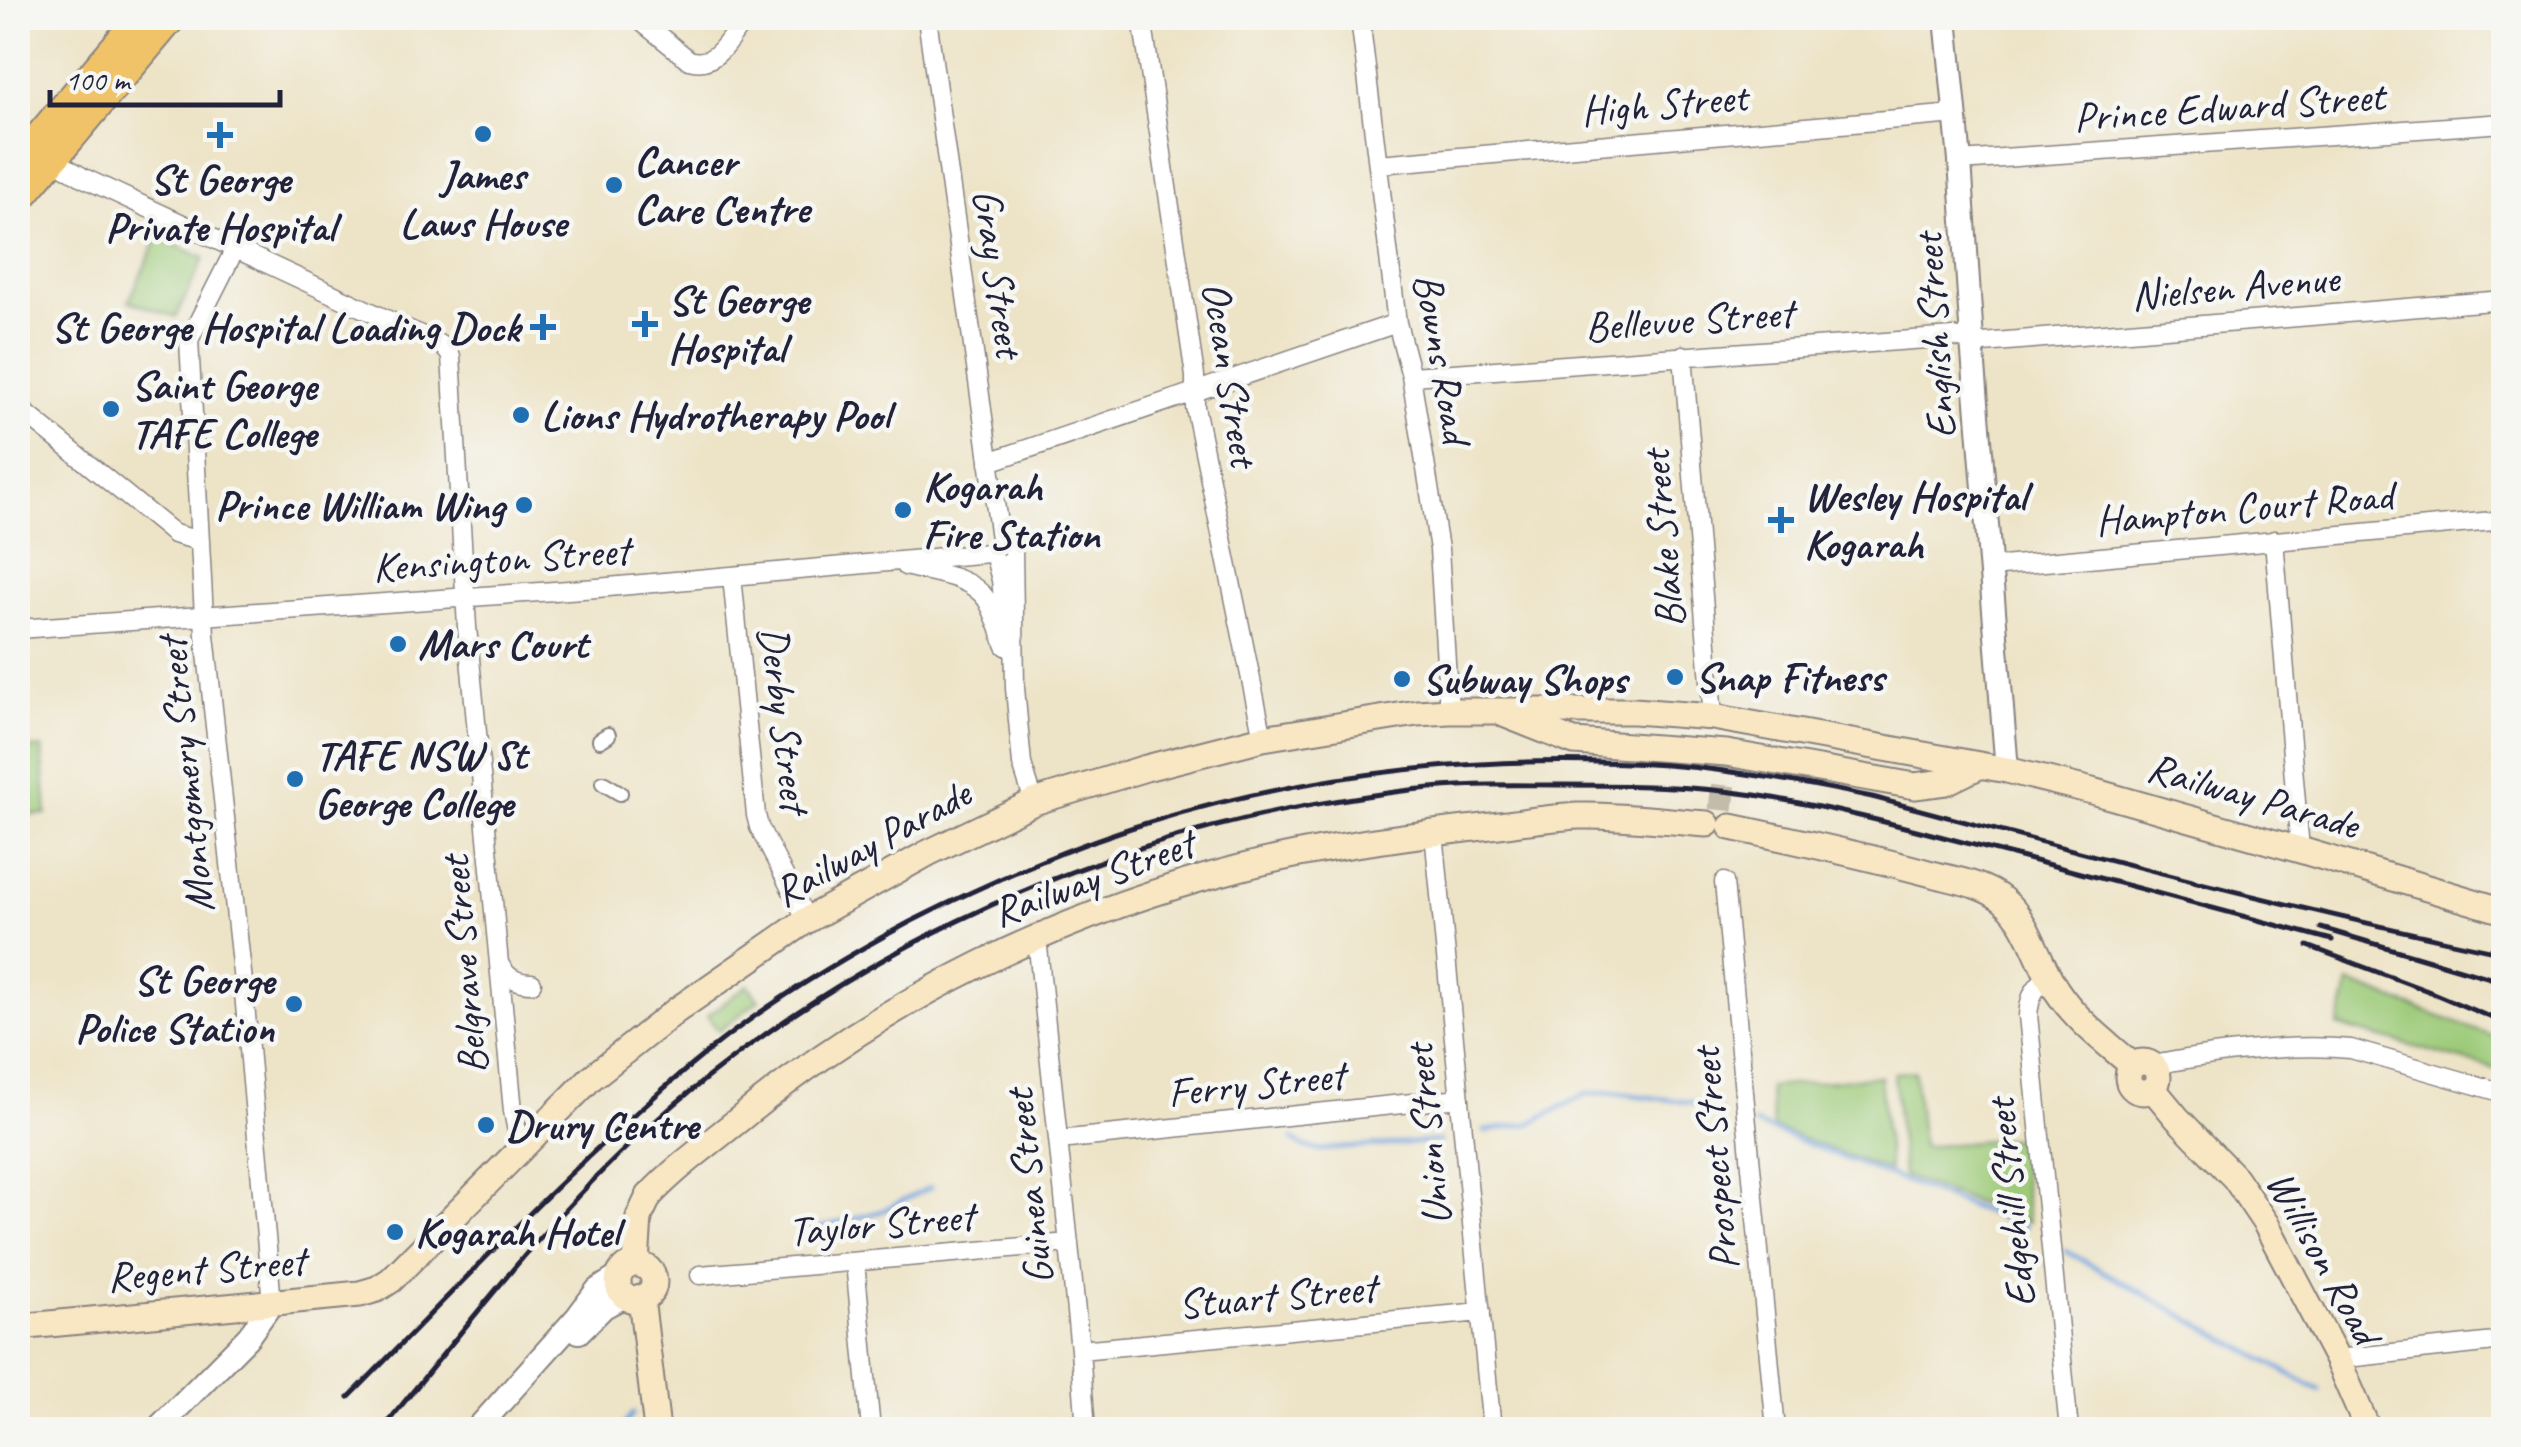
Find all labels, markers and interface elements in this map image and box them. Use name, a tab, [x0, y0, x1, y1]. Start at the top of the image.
scale bar	[50, 45, 280, 107]
text: 100 m	[65, 61, 132, 99]
street label: Prince Edward Street	[2072, 69, 2390, 144]
street label: High Street	[1579, 70, 1753, 138]
marker: St George Private Hospital	[207, 122, 233, 148]
marker: James Laws House	[472, 123, 494, 145]
place label: Cancer Care Centre	[634, 135, 813, 236]
place label: James Laws House	[400, 149, 570, 250]
place label: St George Private Hospital	[105, 153, 343, 254]
marker: Cancer Care Centre	[603, 174, 625, 196]
street label: Gray Street	[960, 186, 1037, 364]
street label: English Street	[1901, 228, 1969, 440]
street label: Nielsen Avenue	[2129, 251, 2343, 322]
street label: Bowns Road	[1401, 269, 1484, 453]
place label: St George Hospital	[668, 274, 812, 375]
street label: Ocean Street	[1189, 278, 1271, 474]
street label: Bellevue Street	[1583, 286, 1800, 354]
place label: St George Hospital Loading Dock	[51, 301, 523, 354]
marker: St George Hospital	[632, 311, 658, 337]
marker: St George Hospital Loading Dock	[530, 314, 556, 340]
place label: Saint George TAFE College	[131, 359, 320, 460]
place label: Lions Hydrotherapy Pool	[541, 389, 897, 442]
marker: Saint George TAFE College	[100, 398, 122, 420]
marker: Lions Hydrotherapy Pool	[510, 404, 532, 426]
street label: Blake Street	[1629, 444, 1697, 630]
place label: Kogarah Fire Station	[923, 460, 1101, 561]
street label: Hampton Court Road	[2093, 468, 2401, 547]
place label: Wesley Hospital Kogarah	[1804, 470, 2035, 571]
place label: Prince William Wing	[215, 479, 508, 532]
marker: Prince William Wing	[513, 494, 535, 516]
marker: Kogarah Fire Station	[892, 499, 914, 521]
marker: Wesley Hospital Kogarah	[1768, 507, 1794, 533]
street label: Kensington Street	[371, 523, 636, 594]
place label: Mars Court	[418, 618, 592, 671]
street label: Derby Street	[746, 623, 822, 820]
street label: Montgomery Street	[145, 630, 227, 915]
marker: Mars Court	[387, 633, 409, 655]
place label: Snap Fitness	[1695, 651, 1888, 704]
place label: Subway Shops	[1422, 653, 1631, 706]
marker: Snap Fitness	[1664, 666, 1686, 688]
marker: Subway Shops	[1391, 668, 1413, 690]
place label: TAFE NSW St George College	[315, 729, 530, 830]
street label: Railway Parade	[2141, 741, 2367, 852]
street label: Railway Parade	[764, 766, 982, 919]
marker: TAFE NSW St George College	[284, 768, 306, 790]
street label: Railway Street	[985, 815, 1206, 939]
street label: Belgrave Street	[428, 850, 500, 1076]
place label: St George Police Station	[75, 954, 277, 1055]
marker: St George Police Station	[283, 993, 305, 1015]
street label: Union Street	[1392, 1038, 1464, 1228]
street label: Prospect Street	[1679, 1042, 1751, 1272]
street label: Ferry Street	[1165, 1048, 1352, 1120]
street label: Guinea Street	[992, 1083, 1066, 1287]
street label: Edgehill Street	[1973, 1092, 2048, 1310]
place label: Drury Centre	[506, 1099, 701, 1152]
marker: Drury Centre	[475, 1114, 497, 1136]
street label: Willison Road	[2254, 1161, 2395, 1359]
street label: Taylor Street	[786, 1189, 981, 1259]
place label: Kogarah Hotel	[415, 1206, 627, 1259]
marker: Kogarah Hotel	[384, 1221, 406, 1243]
street label: Regent Street	[105, 1233, 312, 1304]
street label: Stuart Street	[1176, 1261, 1383, 1331]

